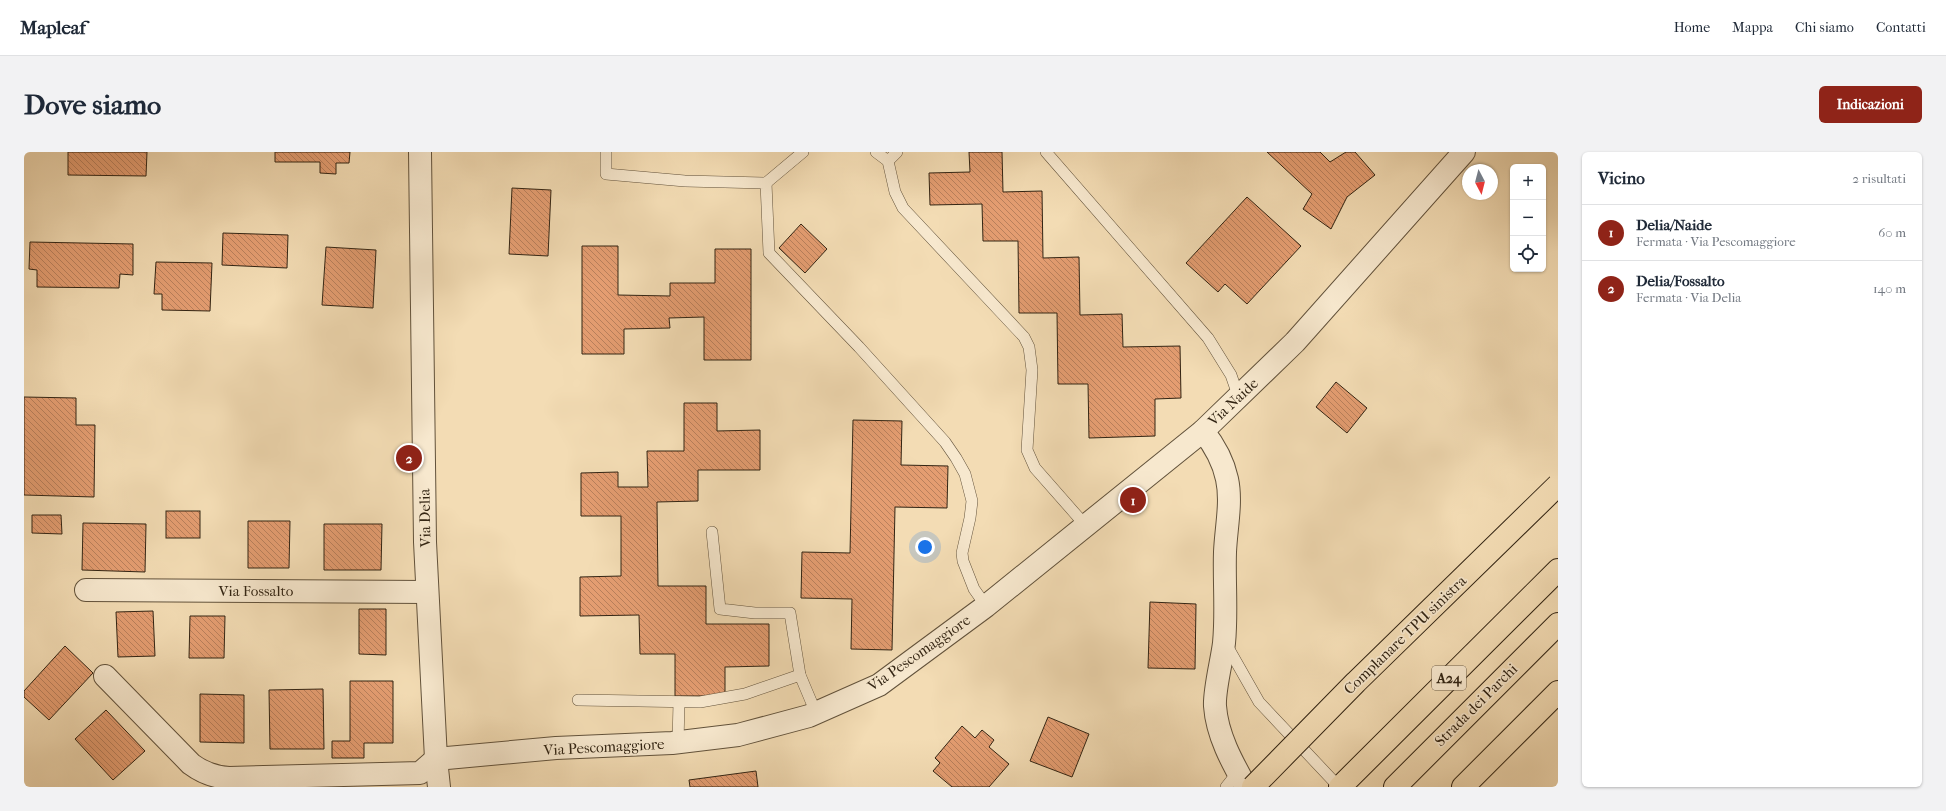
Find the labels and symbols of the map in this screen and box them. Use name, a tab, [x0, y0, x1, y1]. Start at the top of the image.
north arrow	[1462, 164, 1498, 200]
street label: Via Naide	[1203, 374, 1262, 430]
pin: 2	[396, 443, 422, 473]
pin: 1	[1120, 485, 1146, 515]
street label: Via Delia	[415, 487, 435, 548]
your location	[915, 537, 935, 557]
street label: Complanare TPU sinistra	[1340, 571, 1471, 698]
street label: Via Fossalto	[218, 582, 294, 600]
street label: Via Pescomaggiore	[863, 611, 974, 696]
street label: Strada dei Parchi	[1431, 660, 1521, 750]
road number: A24	[1432, 666, 1466, 690]
street label: Via Pescomaggiore	[542, 735, 666, 759]

